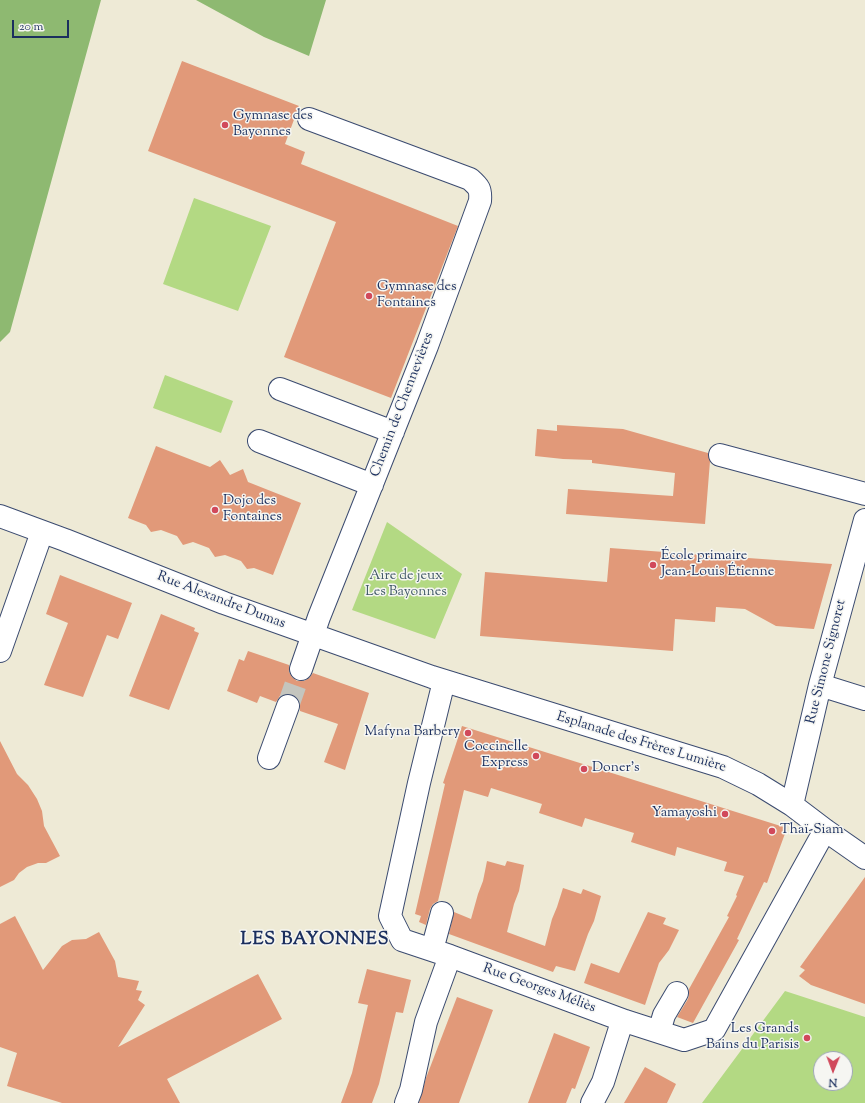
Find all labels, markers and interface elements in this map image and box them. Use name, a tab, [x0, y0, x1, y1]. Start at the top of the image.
scale bar	[14, 12, 71, 38]
text: 20 m	[19, 18, 43, 36]
place label: Gymnase des Bayonnes	[233, 109, 313, 142]
marker: Gymnase des Bayonnes	[220, 120, 230, 130]
place label: Gymnase des Fontaines	[377, 280, 457, 312]
marker: Gymnase des Fontaines	[364, 291, 374, 301]
street label: Chemin de Chennevières	[368, 330, 438, 480]
place label: Dojo des Fontaines	[223, 494, 282, 526]
marker: Dojo des Fontaines	[210, 505, 220, 515]
place label: École primaire Jean-Louis Étienne	[661, 549, 774, 582]
marker: École primaire Jean-Louis Étienne	[648, 560, 658, 570]
street label: Rue Alexandre Dumas	[154, 569, 288, 633]
park label: Aire de jeux Les Bayonnes	[365, 569, 447, 602]
street label: Rue Simone Signoret	[803, 598, 851, 726]
street label: Esplanade des Frères Lumière	[554, 709, 728, 777]
place label: Mafyna Barbery	[365, 725, 460, 741]
marker: Mafyna Barbery	[463, 728, 473, 738]
place label: Coccinelle Express	[464, 740, 528, 772]
marker: Coccinelle Express	[531, 751, 541, 761]
place label: Doner's	[592, 761, 639, 777]
marker: Doner's	[579, 764, 589, 774]
place label: Yamayoshi	[652, 806, 717, 822]
marker: Yamayoshi	[720, 809, 730, 819]
place label: Thaï-Siam	[780, 823, 844, 839]
marker: Thaï-Siam	[767, 826, 777, 836]
district label: LES BAYONNES	[241, 930, 389, 952]
street label: Rue Georges Méliès	[480, 961, 598, 1017]
place label: Les Grands Bains du Parisis	[706, 1022, 799, 1054]
marker: Les Grands Bains du Parisis	[802, 1033, 812, 1043]
north arrow	[813, 1051, 853, 1091]
text: N	[828, 1074, 837, 1090]

